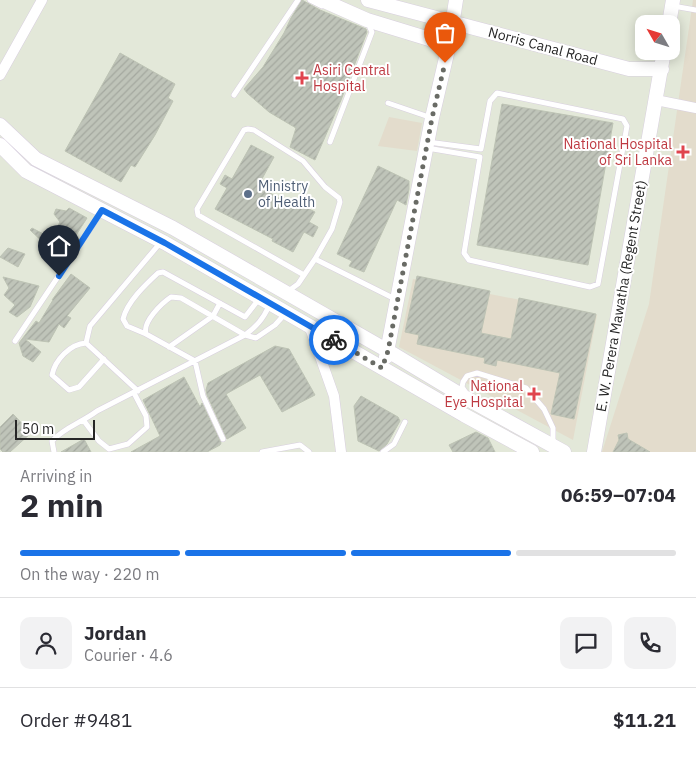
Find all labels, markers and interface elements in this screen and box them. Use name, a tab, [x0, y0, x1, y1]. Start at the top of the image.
pin	[424, 12, 466, 63]
north arrow	[635, 15, 680, 60]
map controls	[635, 15, 680, 60]
icon: bag	[431, 19, 459, 47]
street label: Norris Canal Road	[486, 23, 600, 69]
place label: Asiri Central Hospital	[313, 61, 390, 95]
marker: Asiri Central Hospital	[295, 71, 309, 85]
place label: National Hospital of Sri Lanka	[563, 135, 673, 169]
marker: National Hospital of Sri Lanka	[676, 145, 690, 159]
place label: Ministry of Health	[258, 177, 315, 211]
street label: E. W. Perera Mawatha (Regent Street)	[592, 179, 650, 413]
marker: Ministry of Health	[242, 188, 254, 200]
pin	[38, 225, 80, 276]
icon: home	[45, 232, 73, 260]
courier	[309, 315, 359, 365]
icon: bike	[320, 326, 348, 354]
place label: National Eye Hospital	[445, 377, 523, 411]
marker: National Eye Hospital	[527, 387, 541, 401]
scale bar	[15, 417, 95, 440]
text: 50 m	[22, 420, 54, 438]
text: Arriving in	[20, 466, 92, 486]
text: 06:59–07:04	[561, 483, 676, 507]
text: 2 min	[20, 484, 104, 526]
text: On the way · 220 m	[20, 564, 159, 584]
button: person	[20, 617, 72, 669]
button: chat	[560, 617, 612, 669]
button: phone	[624, 617, 676, 669]
text: Jordan	[84, 621, 147, 645]
text: Courier · 4.6	[84, 645, 173, 665]
text: Order #9481	[20, 708, 132, 732]
text: $11.21	[613, 708, 676, 732]

